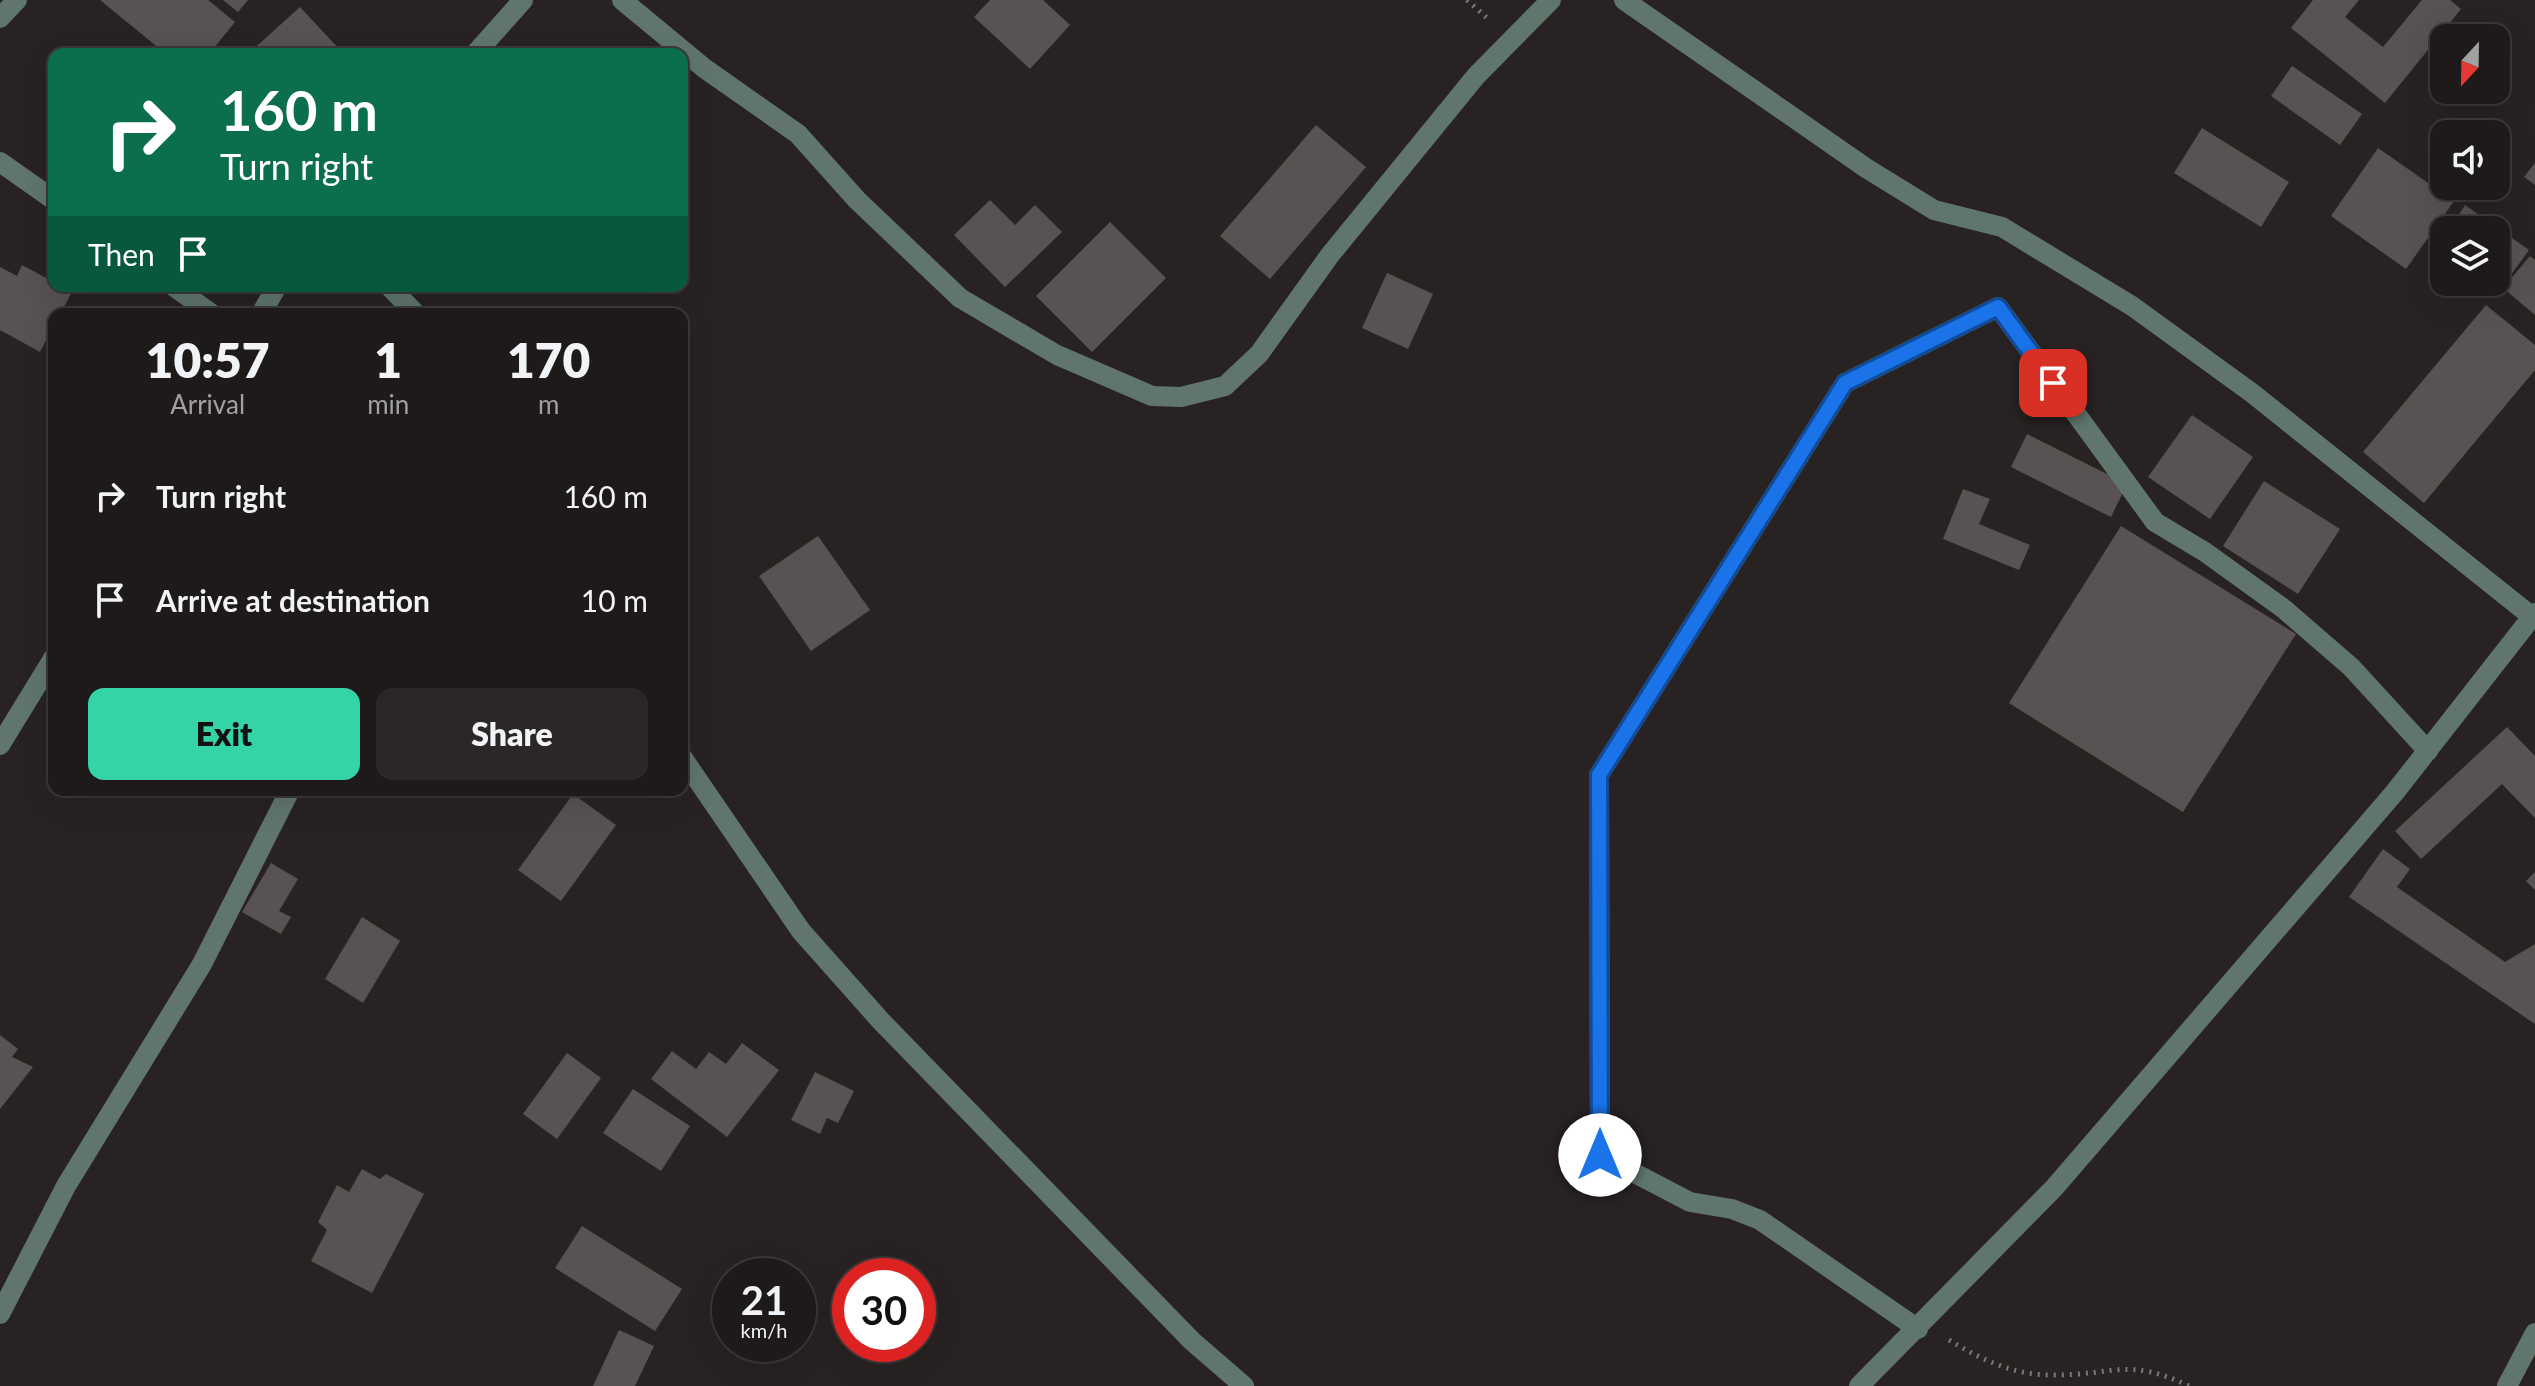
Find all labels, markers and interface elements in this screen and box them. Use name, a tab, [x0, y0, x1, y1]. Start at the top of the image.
north arrow	[2430, 24, 2510, 104]
map controls	[2430, 24, 2510, 296]
text: 160 m	[220, 76, 378, 143]
icon: right	[88, 80, 192, 184]
button: sound	[2430, 120, 2510, 200]
text: Turn right	[220, 144, 373, 188]
button: layers	[2430, 216, 2510, 296]
icon: arrive	[171, 232, 215, 276]
text: Then	[88, 236, 155, 272]
text: 10:57	[146, 331, 270, 388]
text: 1	[374, 331, 402, 388]
text: 170	[507, 331, 590, 388]
pin	[2019, 349, 2087, 417]
icon: arrive	[2031, 361, 2075, 405]
text: Arrival	[170, 388, 245, 420]
text: min	[367, 388, 409, 420]
text: m	[538, 388, 559, 420]
icon: right	[88, 474, 132, 518]
text: Turn right	[156, 478, 286, 514]
text: 160 m	[563, 478, 648, 514]
icon: arrive	[88, 578, 132, 622]
text: Arrive at destination	[156, 582, 430, 618]
text: 10 m	[581, 582, 648, 618]
button: Exit	[88, 688, 360, 780]
button: Share	[376, 688, 648, 780]
position arrow	[1558, 1113, 1642, 1197]
speed limit sign: 30	[832, 1258, 936, 1362]
text: 21	[741, 1276, 787, 1324]
text: km/h	[741, 1318, 787, 1342]

